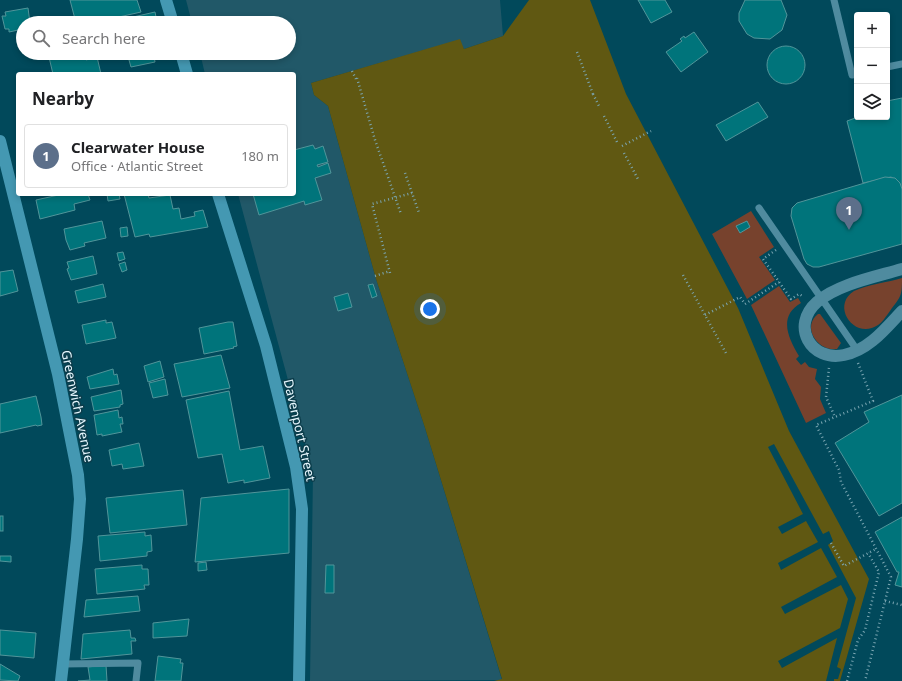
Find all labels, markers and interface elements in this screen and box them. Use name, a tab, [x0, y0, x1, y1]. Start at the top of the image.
map controls	[854, 12, 890, 120]
button: +	[854, 12, 890, 48]
search box	[16, 16, 296, 60]
icon: search	[30, 27, 52, 49]
text: Search here	[62, 28, 145, 48]
button: −	[854, 48, 890, 84]
button: layers	[854, 84, 890, 120]
text: Nearby	[32, 87, 94, 110]
text: Clearwater House	[71, 137, 205, 157]
text: 1	[42, 147, 50, 165]
text: 180 m	[241, 147, 279, 165]
text: Office · Atlantic Street	[71, 157, 203, 175]
pin: 1	[836, 197, 862, 230]
your location	[420, 299, 440, 319]
street label: Greenwich Avenue	[57, 348, 99, 464]
street label: Davenport Street	[279, 377, 321, 483]

